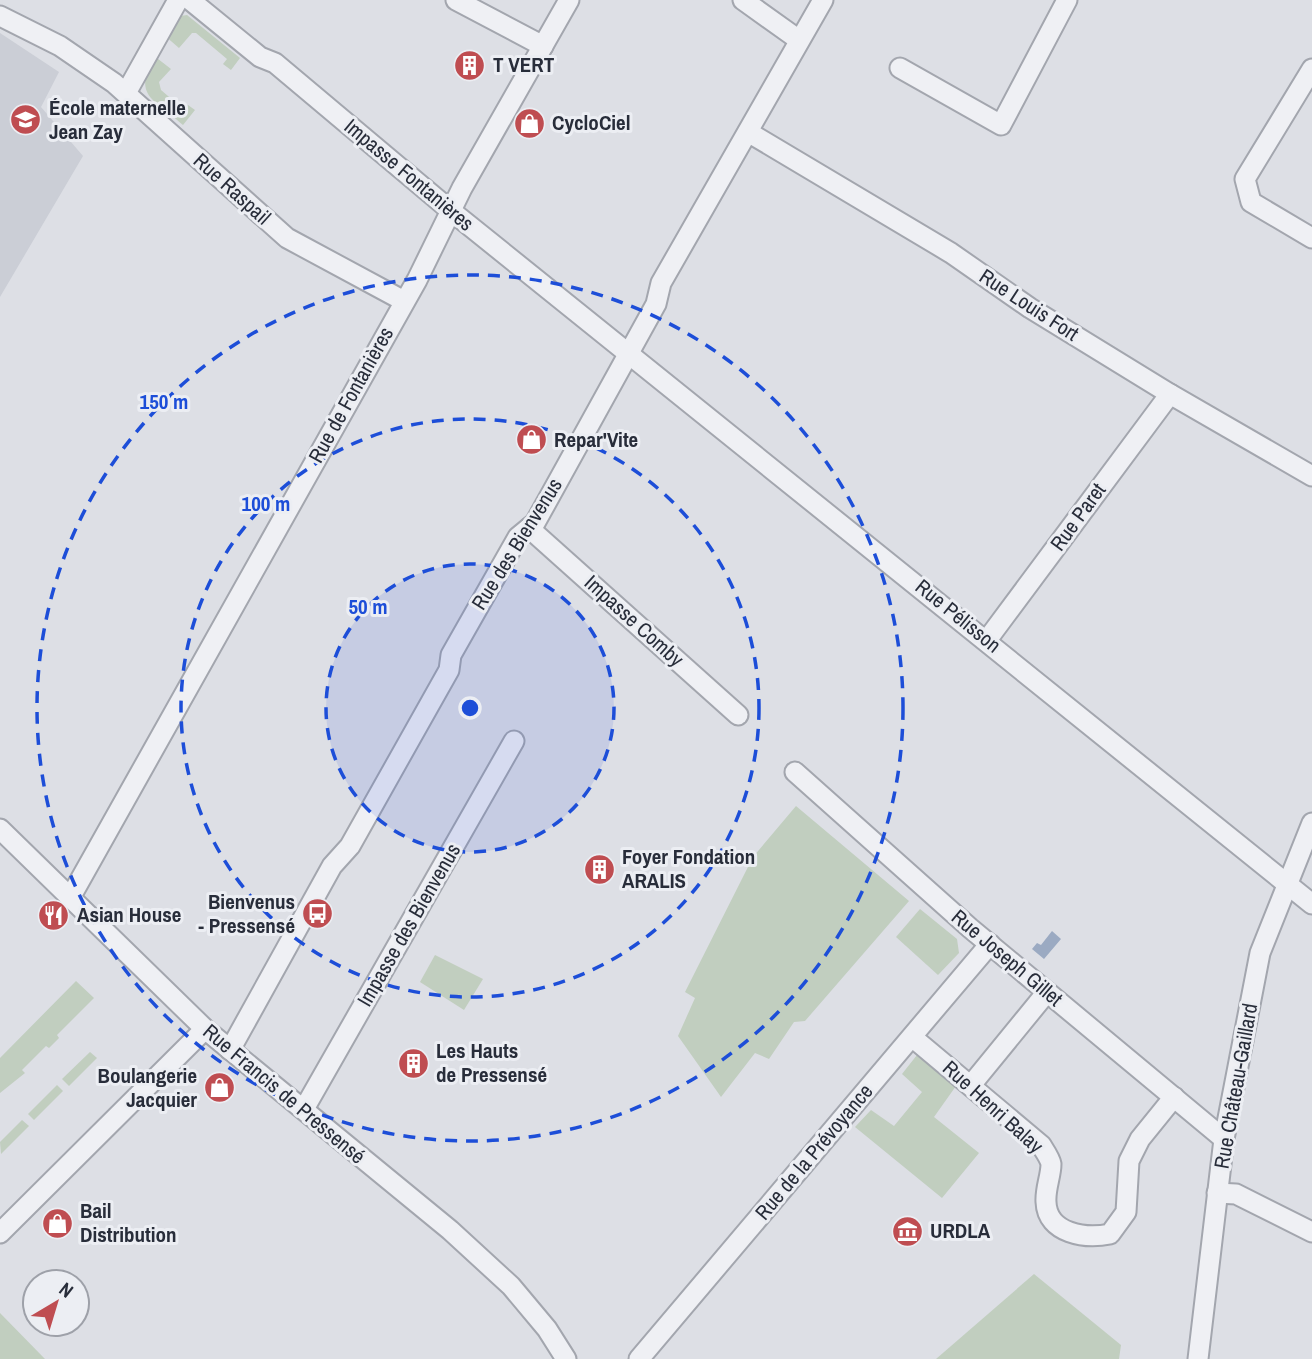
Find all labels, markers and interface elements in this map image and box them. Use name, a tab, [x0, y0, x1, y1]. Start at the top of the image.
building icon: T VERT	[453, 48, 487, 82]
place label: T VERT	[493, 50, 555, 79]
place label: École maternelle Jean Zay	[49, 93, 186, 146]
school or university icon: École maternelle Jean Zay	[9, 103, 43, 137]
shop icon: CycloCiel	[512, 106, 546, 140]
place label: CycloCiel	[552, 108, 630, 137]
street label: Impasse Fontanières	[338, 112, 480, 237]
street label: Rue Raspail	[187, 146, 277, 231]
street label: Rue Louis Fort	[974, 262, 1085, 348]
street label: Rue de Fontanières	[301, 322, 400, 468]
text: 150 m	[140, 387, 188, 416]
shop icon: Repar'Vite	[514, 423, 548, 457]
place label: Repar'Vite	[554, 425, 638, 454]
street label: Rue des Bienvenus	[464, 472, 569, 615]
street label: Rue Paret	[1043, 477, 1112, 557]
text: 100 m	[242, 489, 290, 518]
street label: Impasse Comby	[578, 568, 691, 673]
street label: Rue Pélisson	[909, 572, 1007, 659]
text: 50 m	[348, 592, 388, 621]
centre of rings	[458, 696, 482, 720]
street label: Impasse des Bienvenus	[350, 838, 467, 1012]
place label: Foyer Fondation ARALIS	[622, 842, 755, 895]
building icon: Foyer Fondation ARALIS	[582, 852, 616, 886]
place label: Bienvenus - Pressensé	[198, 887, 295, 940]
bus stop icon: Bienvenus - Pressensé	[301, 897, 335, 931]
restaurant icon: Asian House	[37, 898, 71, 932]
place label: Asian House	[77, 900, 181, 929]
street label: Rue Joseph Gillet	[946, 903, 1069, 1013]
street label: Rue Château-Gaillard	[1207, 1001, 1264, 1171]
street label: Rue Francis de Pressensé	[197, 1017, 372, 1170]
place label: Les Hauts de Pressensé	[436, 1036, 547, 1089]
building icon: Les Hauts de Pressensé	[396, 1046, 430, 1080]
street label: Rue Henri Balay	[937, 1054, 1050, 1160]
place label: Boulangerie Jacquier	[97, 1061, 197, 1114]
shop icon: Boulangerie Jacquier	[203, 1071, 237, 1105]
street label: Rue de la Prévoyance	[748, 1077, 879, 1226]
place label: Bail Distribution	[80, 1196, 177, 1249]
shop icon: Bail Distribution	[40, 1206, 74, 1240]
museum icon: URDLA	[890, 1214, 924, 1248]
place label: URDLA	[930, 1216, 991, 1245]
north arrow	[21, 1268, 91, 1338]
text: N	[54, 1276, 79, 1303]

